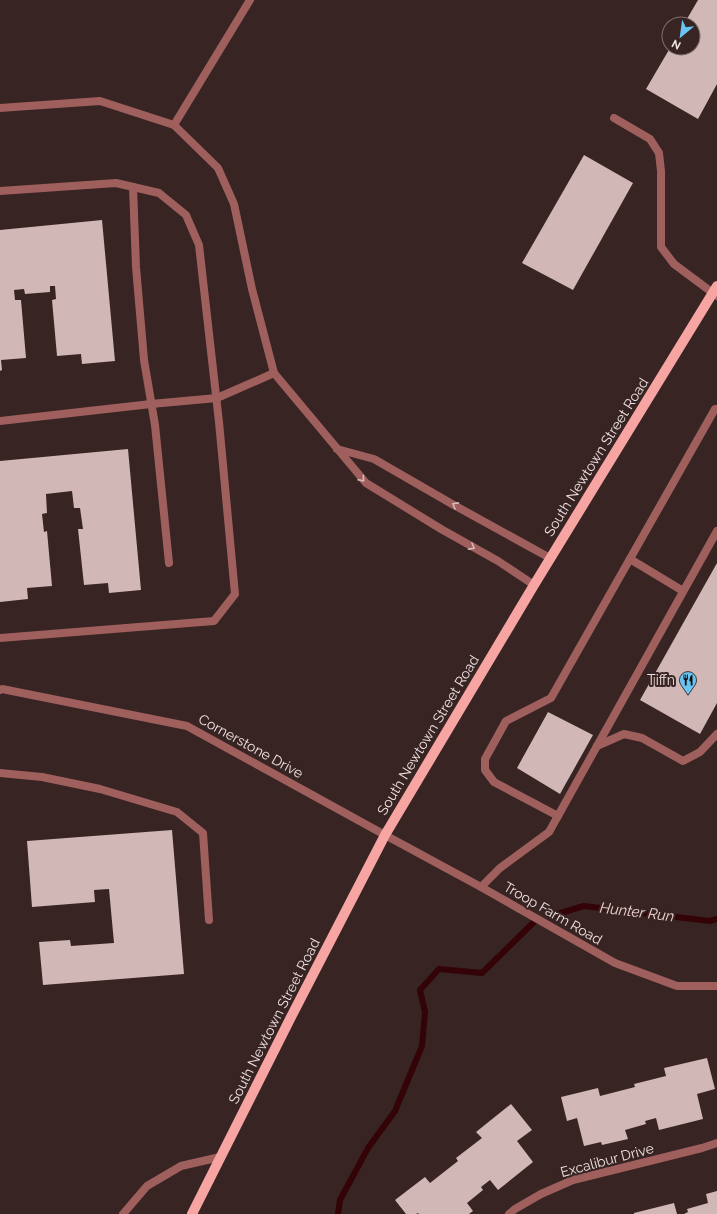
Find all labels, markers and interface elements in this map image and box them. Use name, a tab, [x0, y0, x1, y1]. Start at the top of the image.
north arrow	[661, 16, 701, 56]
text: N	[670, 37, 683, 52]
street label: South Newtown Street Road	[541, 375, 651, 539]
one-way arrow	[357, 474, 364, 481]
one-way arrow	[452, 503, 459, 510]
one-way arrow	[468, 542, 475, 549]
street label: South Newtown Street Road	[374, 652, 482, 818]
restaurant icon: Tiffn	[678, 670, 698, 695]
place label: Tiffn	[647, 672, 675, 688]
street label: Cornerstone Drive	[196, 711, 306, 781]
street label: Troop Farm Road	[501, 878, 605, 948]
water label: Hunter Run	[599, 898, 675, 926]
street label: South Newtown Street Road	[225, 936, 323, 1106]
street label: Excalibur Drive	[559, 1140, 655, 1180]

